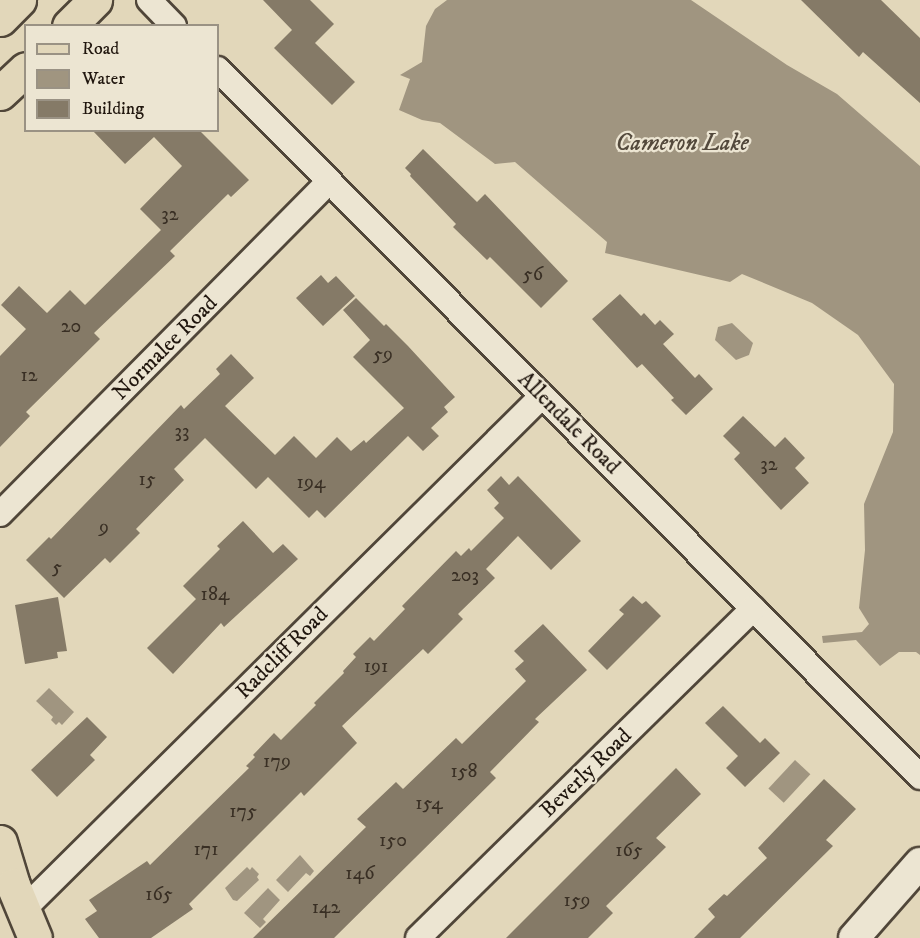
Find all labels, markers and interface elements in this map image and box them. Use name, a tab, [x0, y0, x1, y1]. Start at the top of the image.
legend	[24, 24, 219, 132]
text: Road	[82, 38, 119, 60]
text: Water	[82, 68, 125, 90]
text: Building	[82, 98, 144, 120]
water label: Cameron Lake	[615, 130, 749, 158]
house number: 32	[161, 202, 179, 226]
house number: 56	[523, 262, 543, 286]
street label: Normalee Road	[107, 290, 223, 406]
house number: 20	[61, 314, 81, 338]
house number: 59	[373, 342, 393, 366]
house number: 12	[20, 363, 38, 387]
street label: Allendale Road	[512, 366, 626, 480]
house number: 33	[175, 419, 189, 443]
house number: 32	[760, 452, 778, 476]
house number: 15	[138, 467, 156, 491]
house number: 194	[297, 470, 325, 494]
house number: 9	[99, 515, 109, 539]
house number: 5	[52, 555, 62, 579]
house number: 203	[451, 563, 479, 587]
house number: 184	[201, 582, 229, 606]
street label: Radcliff Road	[231, 602, 333, 704]
house number: 191	[364, 654, 388, 678]
street label: Beverly Road	[535, 723, 637, 823]
house number: 179	[263, 749, 291, 773]
house number: 158	[450, 759, 478, 783]
house number: 154	[415, 791, 443, 815]
house number: 175	[229, 799, 257, 823]
house number: 150	[379, 828, 407, 852]
house number: 171	[193, 837, 219, 861]
house number: 165	[615, 838, 643, 862]
house number: 146	[345, 861, 375, 885]
house number: 165	[145, 882, 173, 906]
house number: 159	[563, 888, 591, 912]
house number: 142	[312, 895, 340, 919]

